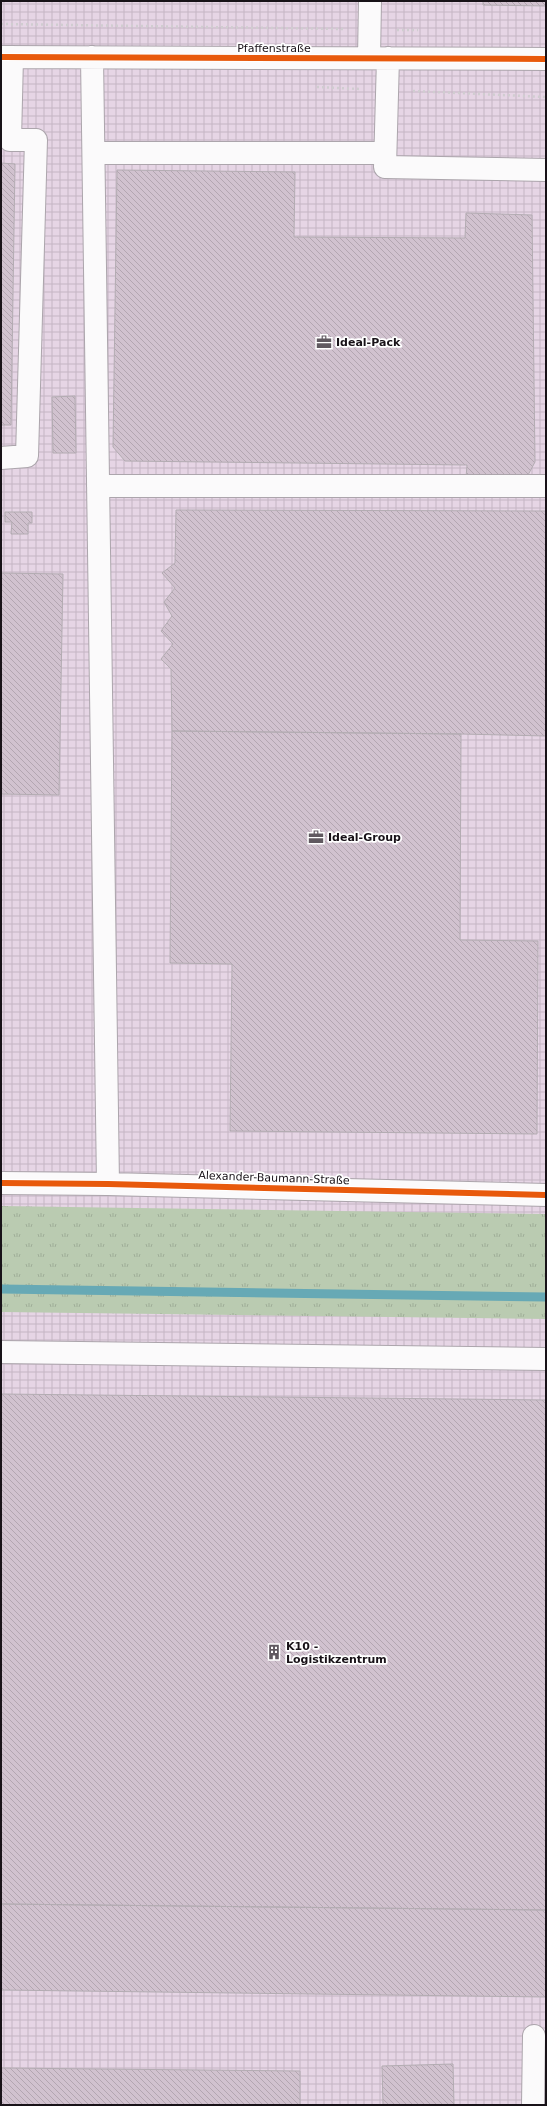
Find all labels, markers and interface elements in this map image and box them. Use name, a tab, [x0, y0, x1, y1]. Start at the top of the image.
street label: Pfaffenstraße	[237, 42, 311, 55]
office icon: Ideal-Pack	[315, 333, 333, 351]
place label: Ideal-Pack	[336, 336, 401, 349]
office icon: Ideal-Group	[307, 828, 325, 846]
place label: Ideal-Group	[328, 831, 401, 844]
street label: Alexander-Baumann-Straße	[198, 1169, 350, 1187]
place label: K10 - Logistikzentrum	[286, 1640, 387, 1666]
building icon: K10 - Logistikzentrum	[265, 1643, 283, 1661]

